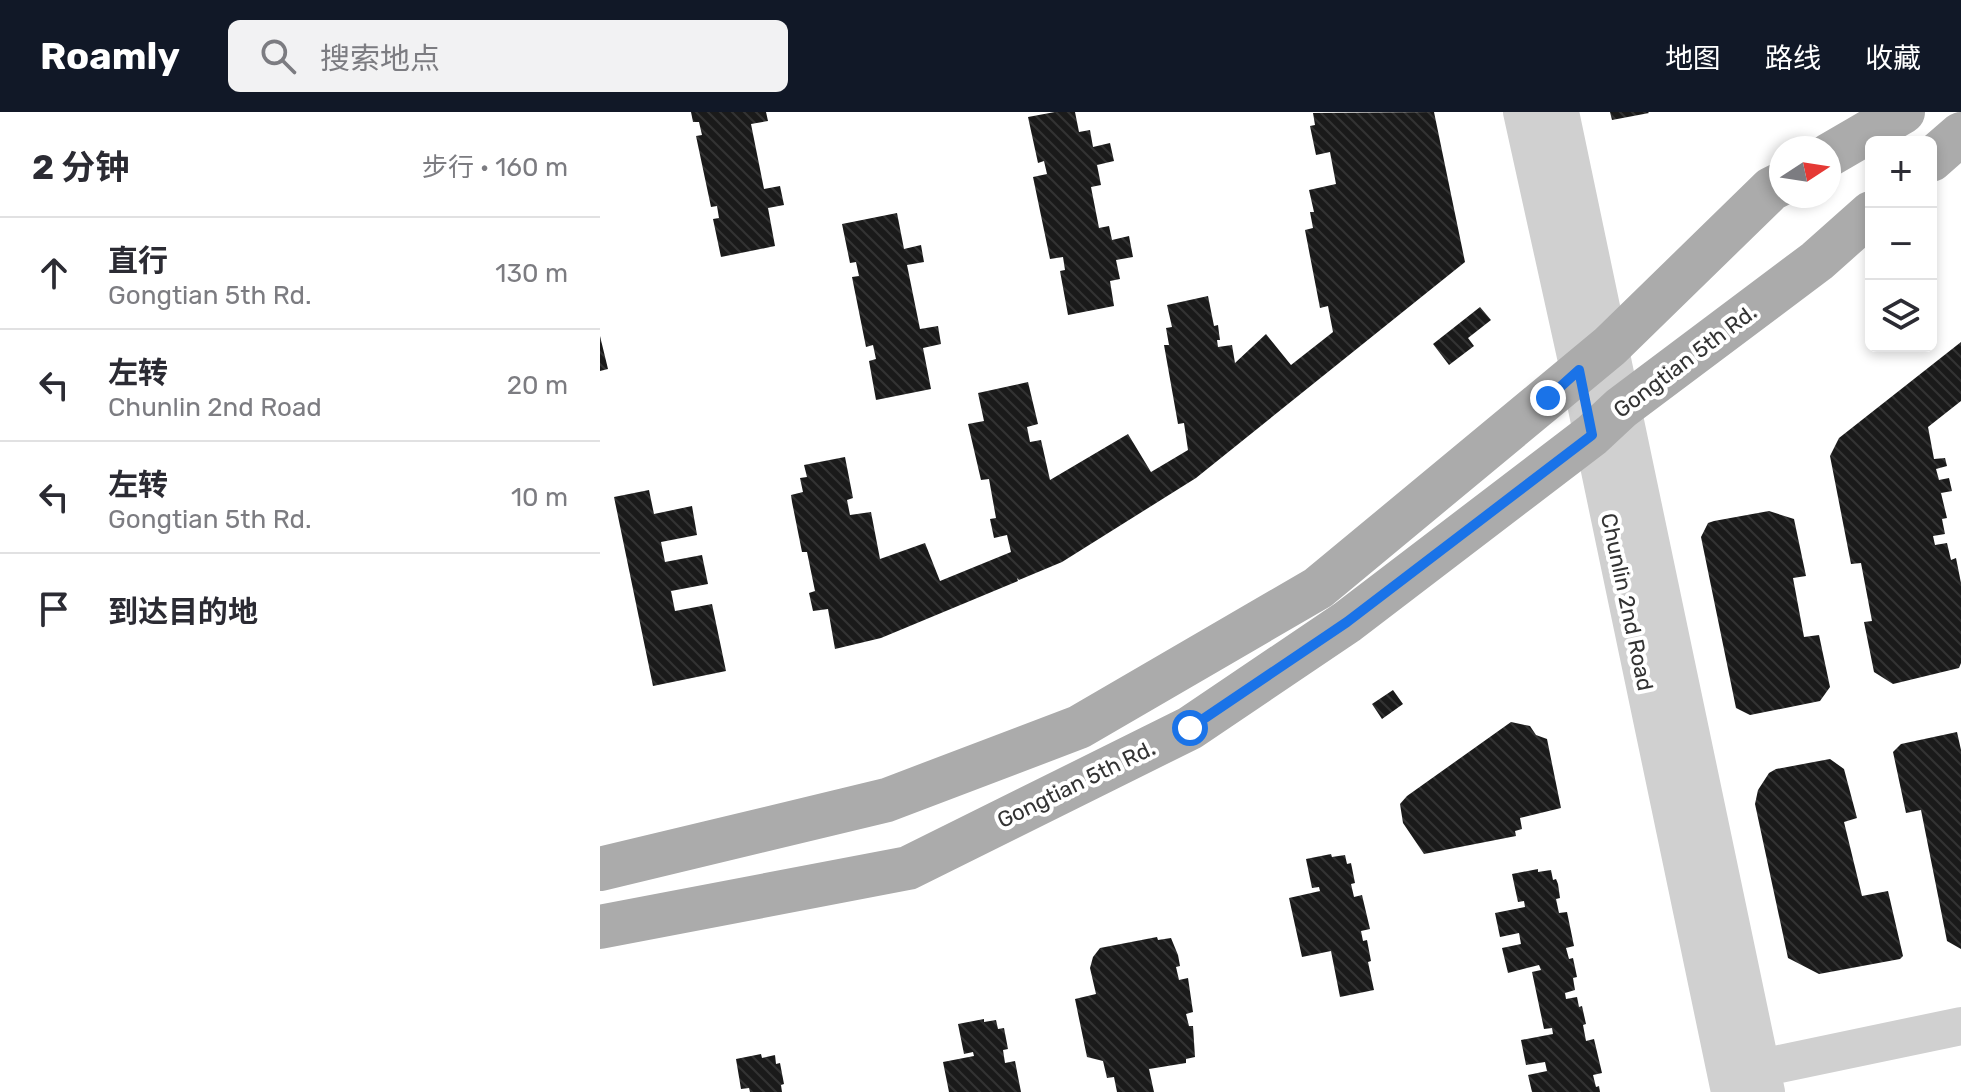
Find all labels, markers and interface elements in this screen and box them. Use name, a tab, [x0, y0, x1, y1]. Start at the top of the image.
search box	[228, 20, 788, 92]
text: Roamly	[40, 33, 180, 79]
icon: search	[256, 34, 300, 78]
text: 搜索地点	[320, 41, 440, 77]
text: 地图	[1665, 42, 1721, 75]
text: 路线	[1765, 42, 1821, 75]
text: 收藏	[1865, 42, 1921, 75]
north arrow	[1769, 136, 1841, 208]
map controls	[1865, 136, 1937, 352]
button: +	[1865, 136, 1937, 208]
text: 2 分钟	[32, 147, 129, 188]
text: 步行 · 160 m	[422, 152, 568, 183]
button: −	[1865, 208, 1937, 280]
text: 直行	[108, 243, 168, 279]
icon: ahead	[32, 251, 76, 295]
text: 130 m	[495, 258, 568, 289]
text: Gongtian 5th Rd.	[108, 280, 312, 311]
button: layers	[1865, 280, 1937, 352]
street label: Gongtian 5th Rd.	[1608, 298, 1762, 424]
text: 左转	[108, 355, 168, 391]
icon: left	[32, 363, 76, 407]
text: 20 m	[507, 370, 568, 401]
route end	[1530, 380, 1566, 416]
text: Chunlin 2nd Road	[108, 392, 322, 423]
text: 左转	[108, 467, 168, 503]
icon: left	[32, 475, 76, 519]
text: 10 m	[511, 482, 568, 513]
text: Gongtian 5th Rd.	[108, 504, 312, 535]
street label: Chunlin 2nd Road	[1595, 511, 1659, 693]
icon: arrive	[32, 587, 76, 631]
text: 到达目的地	[108, 594, 258, 630]
route start	[1172, 710, 1208, 746]
street label: Gongtian 5th Rd.	[993, 734, 1159, 834]

